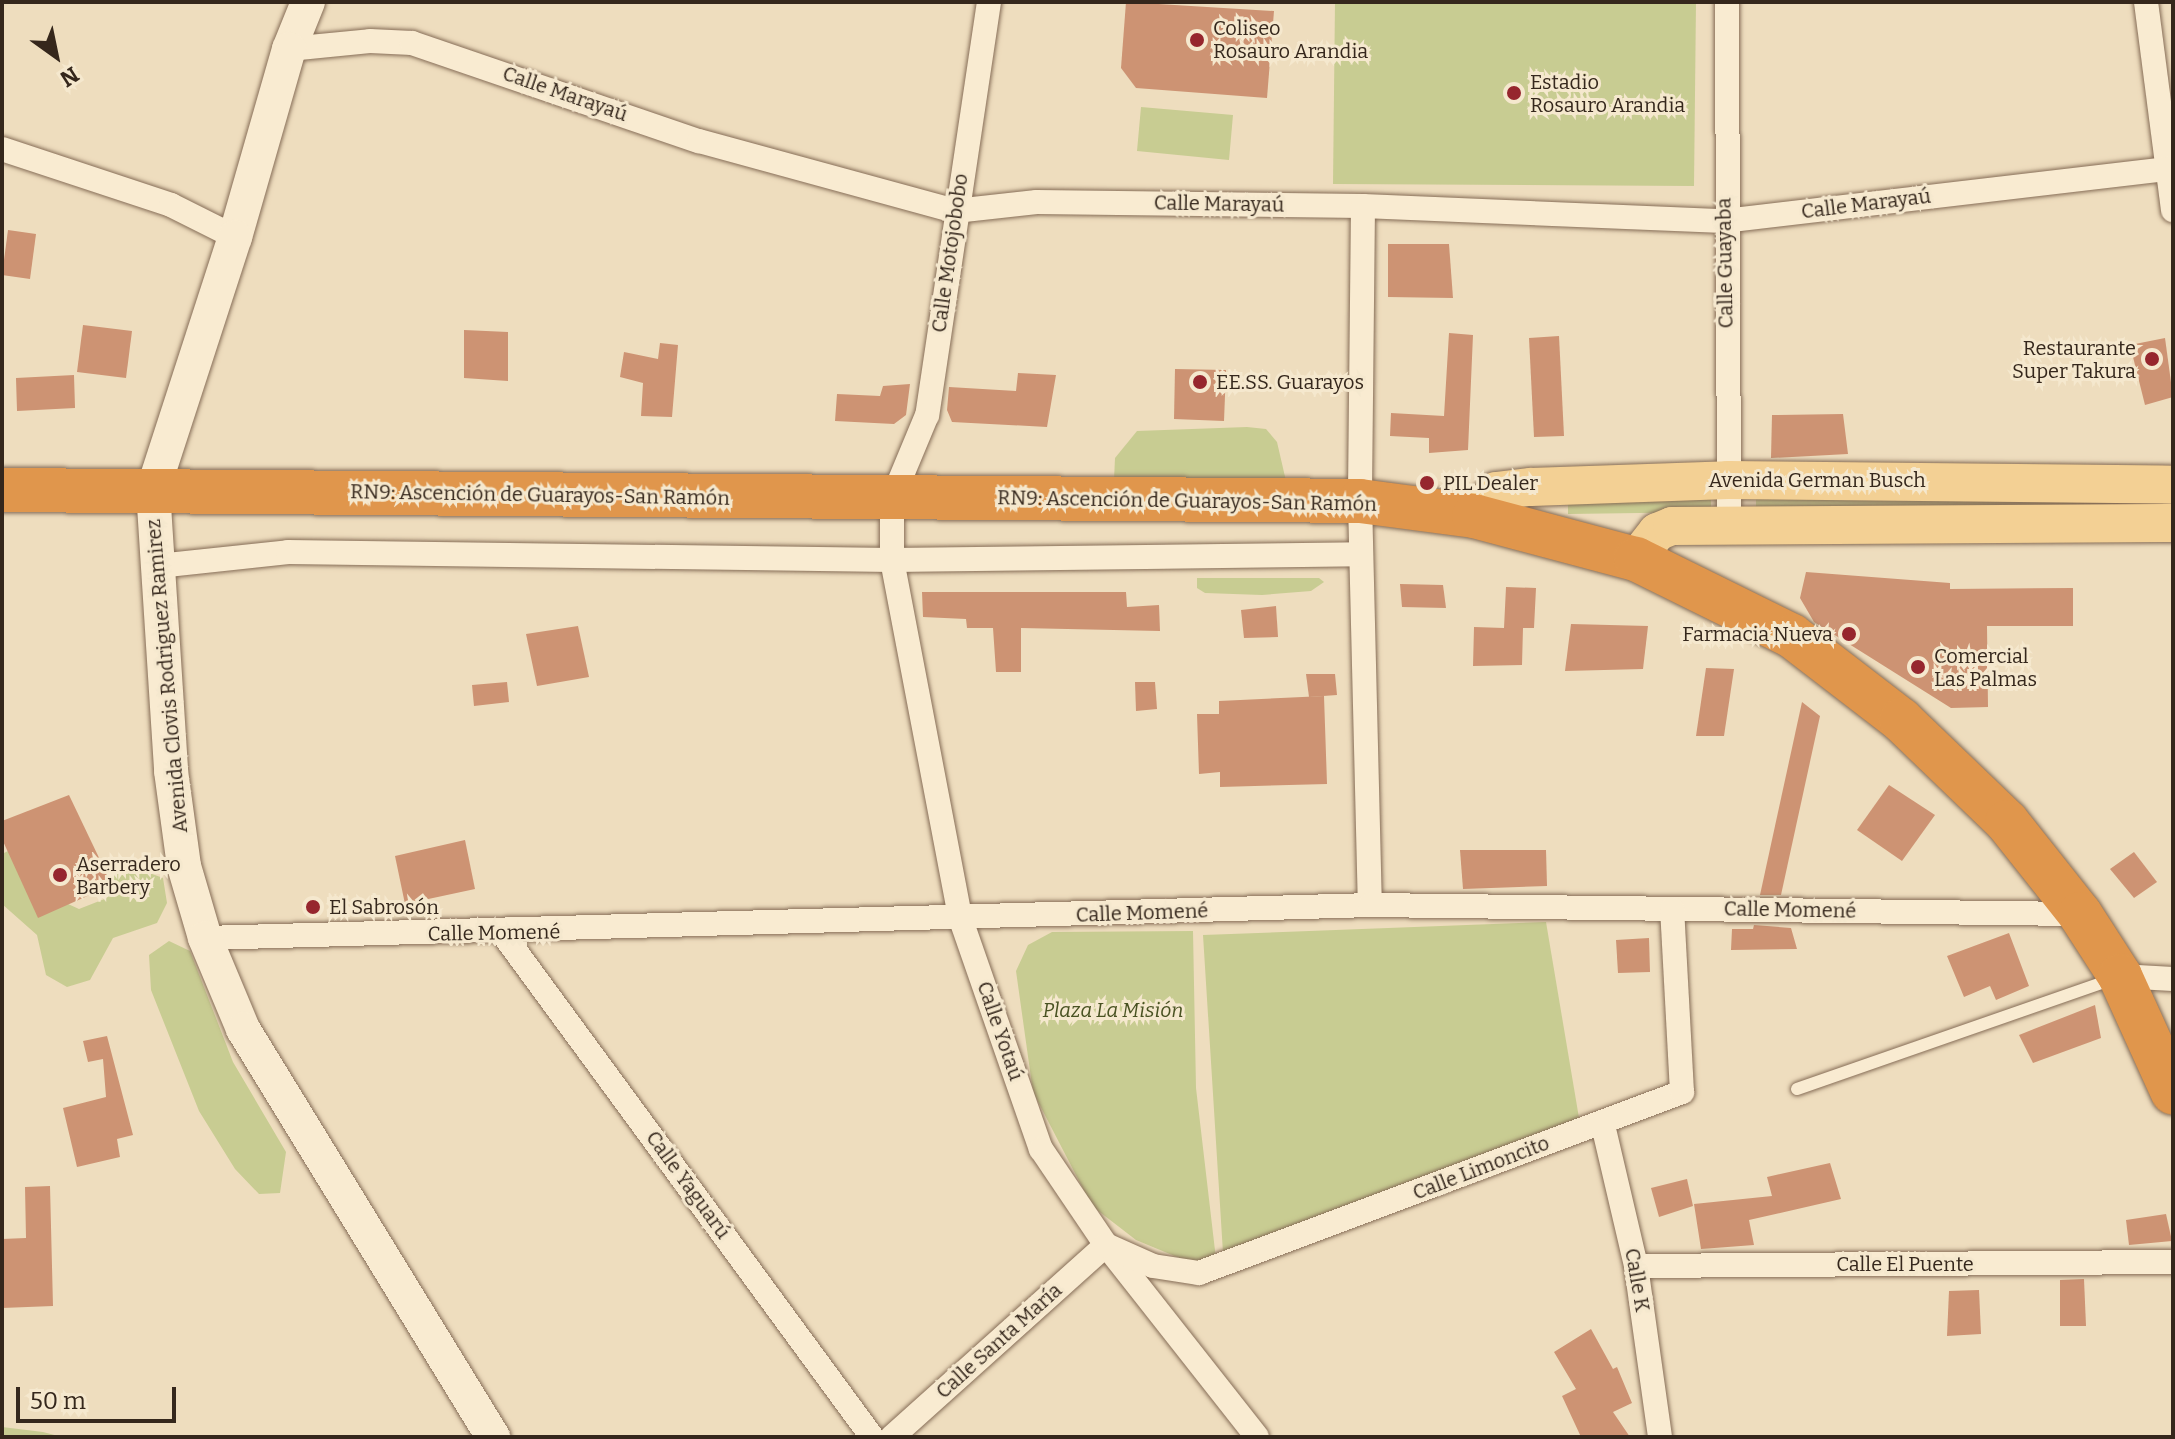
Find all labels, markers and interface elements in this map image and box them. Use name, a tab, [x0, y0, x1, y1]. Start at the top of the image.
north arrow	[16, 16, 96, 96]
place label: Coliseo Rosauro Arandia	[1213, 16, 1368, 63]
marker: Coliseo Rosauro Arandia	[1188, 31, 1206, 49]
text: N	[55, 61, 84, 92]
street label: Calle Marayaú	[499, 61, 631, 127]
place label: Estadio Rosauro Arandia	[1530, 70, 1685, 117]
marker: Estadio Rosauro Arandia	[1505, 84, 1523, 102]
street label: Calle Motojobobo	[927, 172, 973, 334]
street label: Calle Marayaú	[1800, 184, 1932, 224]
street label: Calle Marayaú	[1154, 191, 1284, 217]
street label: Calle Guayaba	[1712, 197, 1738, 329]
place label: Restaurante Super Takura	[2012, 336, 2136, 383]
marker: Restaurante Super Takura	[2143, 350, 2161, 368]
place label: EE.SS. Guarayos	[1216, 370, 1364, 394]
marker: EE.SS. Guarayos	[1191, 373, 1209, 391]
street label: Avenida German Busch	[1708, 468, 1926, 492]
place label: PIL Dealer	[1443, 471, 1538, 495]
marker: PIL Dealer	[1418, 474, 1436, 492]
street label: RN9: Ascención de Guarayos-San Ramón	[350, 480, 730, 510]
street label: RN9: Ascención de Guarayos-San Ramón	[997, 486, 1377, 516]
street label: Avenida Clovis Rodriguez Ramirez	[141, 518, 193, 834]
place label: Farmacia Nueva	[1682, 622, 1833, 646]
marker: Farmacia Nueva	[1840, 625, 1858, 643]
place label: Comercial Las Palmas	[1934, 644, 2037, 691]
marker: Comercial Las Palmas	[1909, 658, 1927, 676]
place label: Aserradero Barbery	[76, 852, 181, 899]
marker: Aserradero Barbery	[51, 866, 69, 884]
place label: El Sabrosón	[329, 895, 439, 919]
street label: Calle Momené	[1724, 897, 1856, 923]
marker: El Sabrosón	[304, 898, 322, 916]
street label: Calle Momené	[1075, 899, 1209, 927]
street label: Calle Momené	[428, 920, 560, 946]
street label: Calle Yotaú	[972, 978, 1028, 1084]
park label: Plaza La Misión	[1043, 998, 1183, 1022]
street label: Calle Yaguarú	[641, 1126, 735, 1244]
street label: Calle Limoncito	[1409, 1131, 1553, 1205]
street label: Calle K	[1620, 1246, 1654, 1314]
street label: Calle El Puente	[1836, 1252, 1974, 1276]
street label: Calle Santa María	[931, 1278, 1067, 1404]
scale bar	[20, 1371, 180, 1421]
text: 50 m	[30, 1387, 86, 1415]

